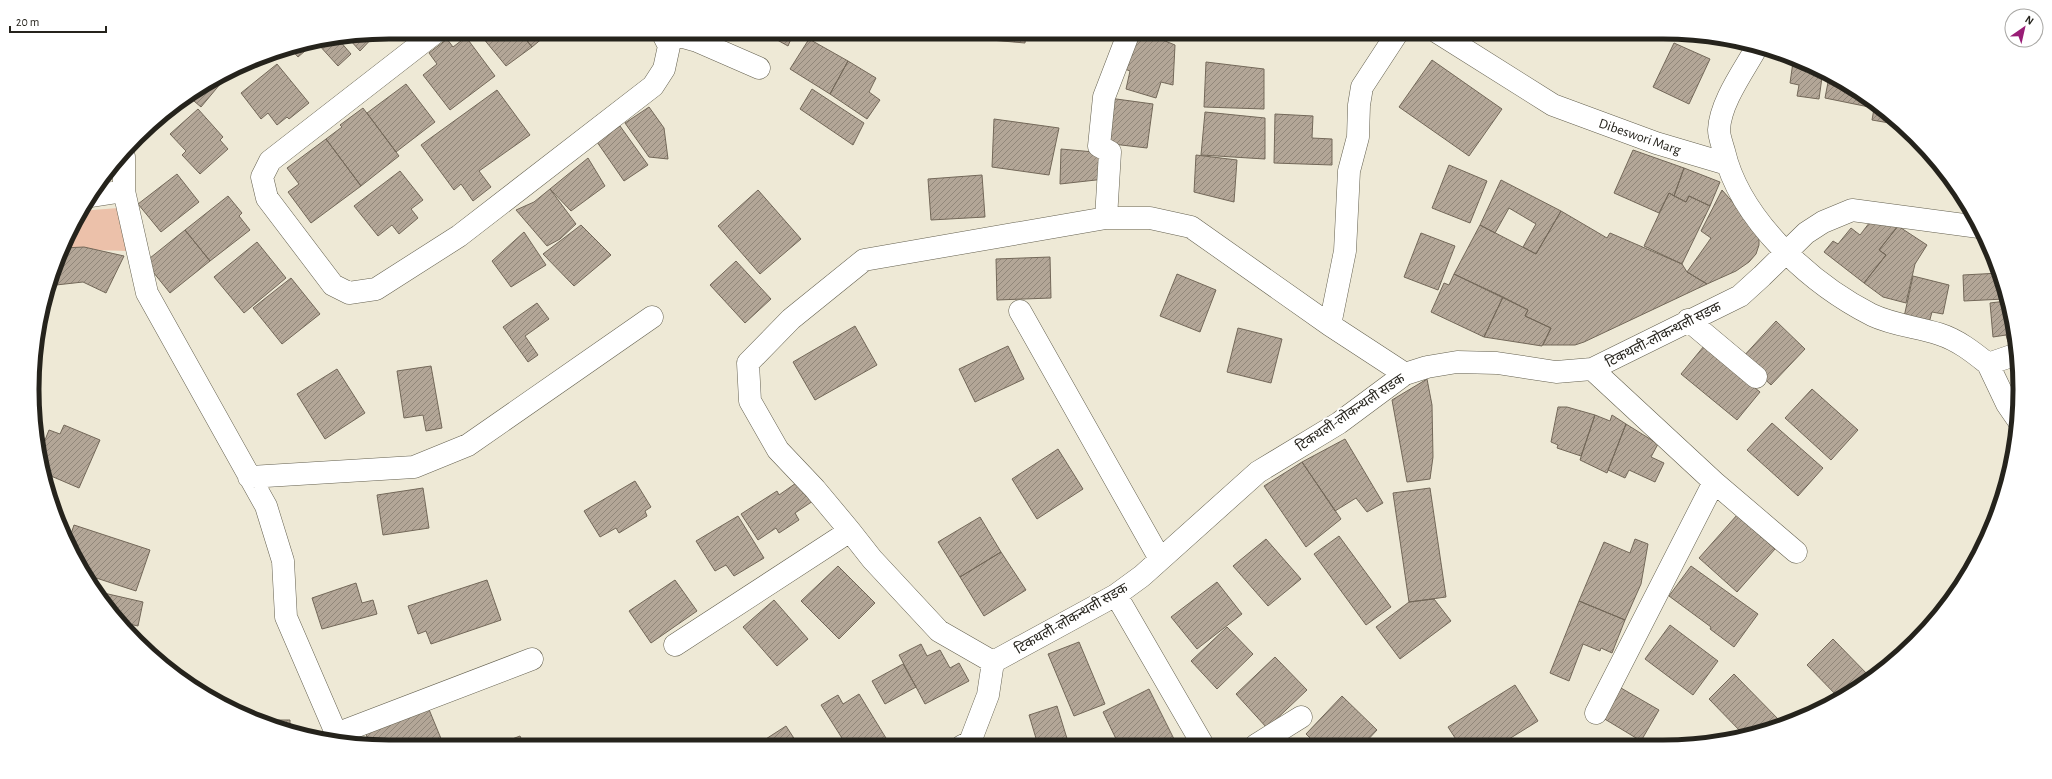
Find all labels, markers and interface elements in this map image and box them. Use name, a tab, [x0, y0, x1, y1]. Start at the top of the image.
scale bar	[10, 8, 106, 34]
north arrow	[2004, 8, 2044, 48]
text: N	[2023, 13, 2036, 27]
text: 20 m	[16, 16, 39, 28]
street label: Dibeswori Marg	[1597, 116, 1683, 158]
street label: टिकथली-लोकन्थली सडक	[1603, 298, 1724, 370]
street label: टिकथली-लोकन्थली सडक	[1293, 370, 1408, 454]
street label: टिकथली-लोकन्थली सडक	[1012, 579, 1130, 657]

